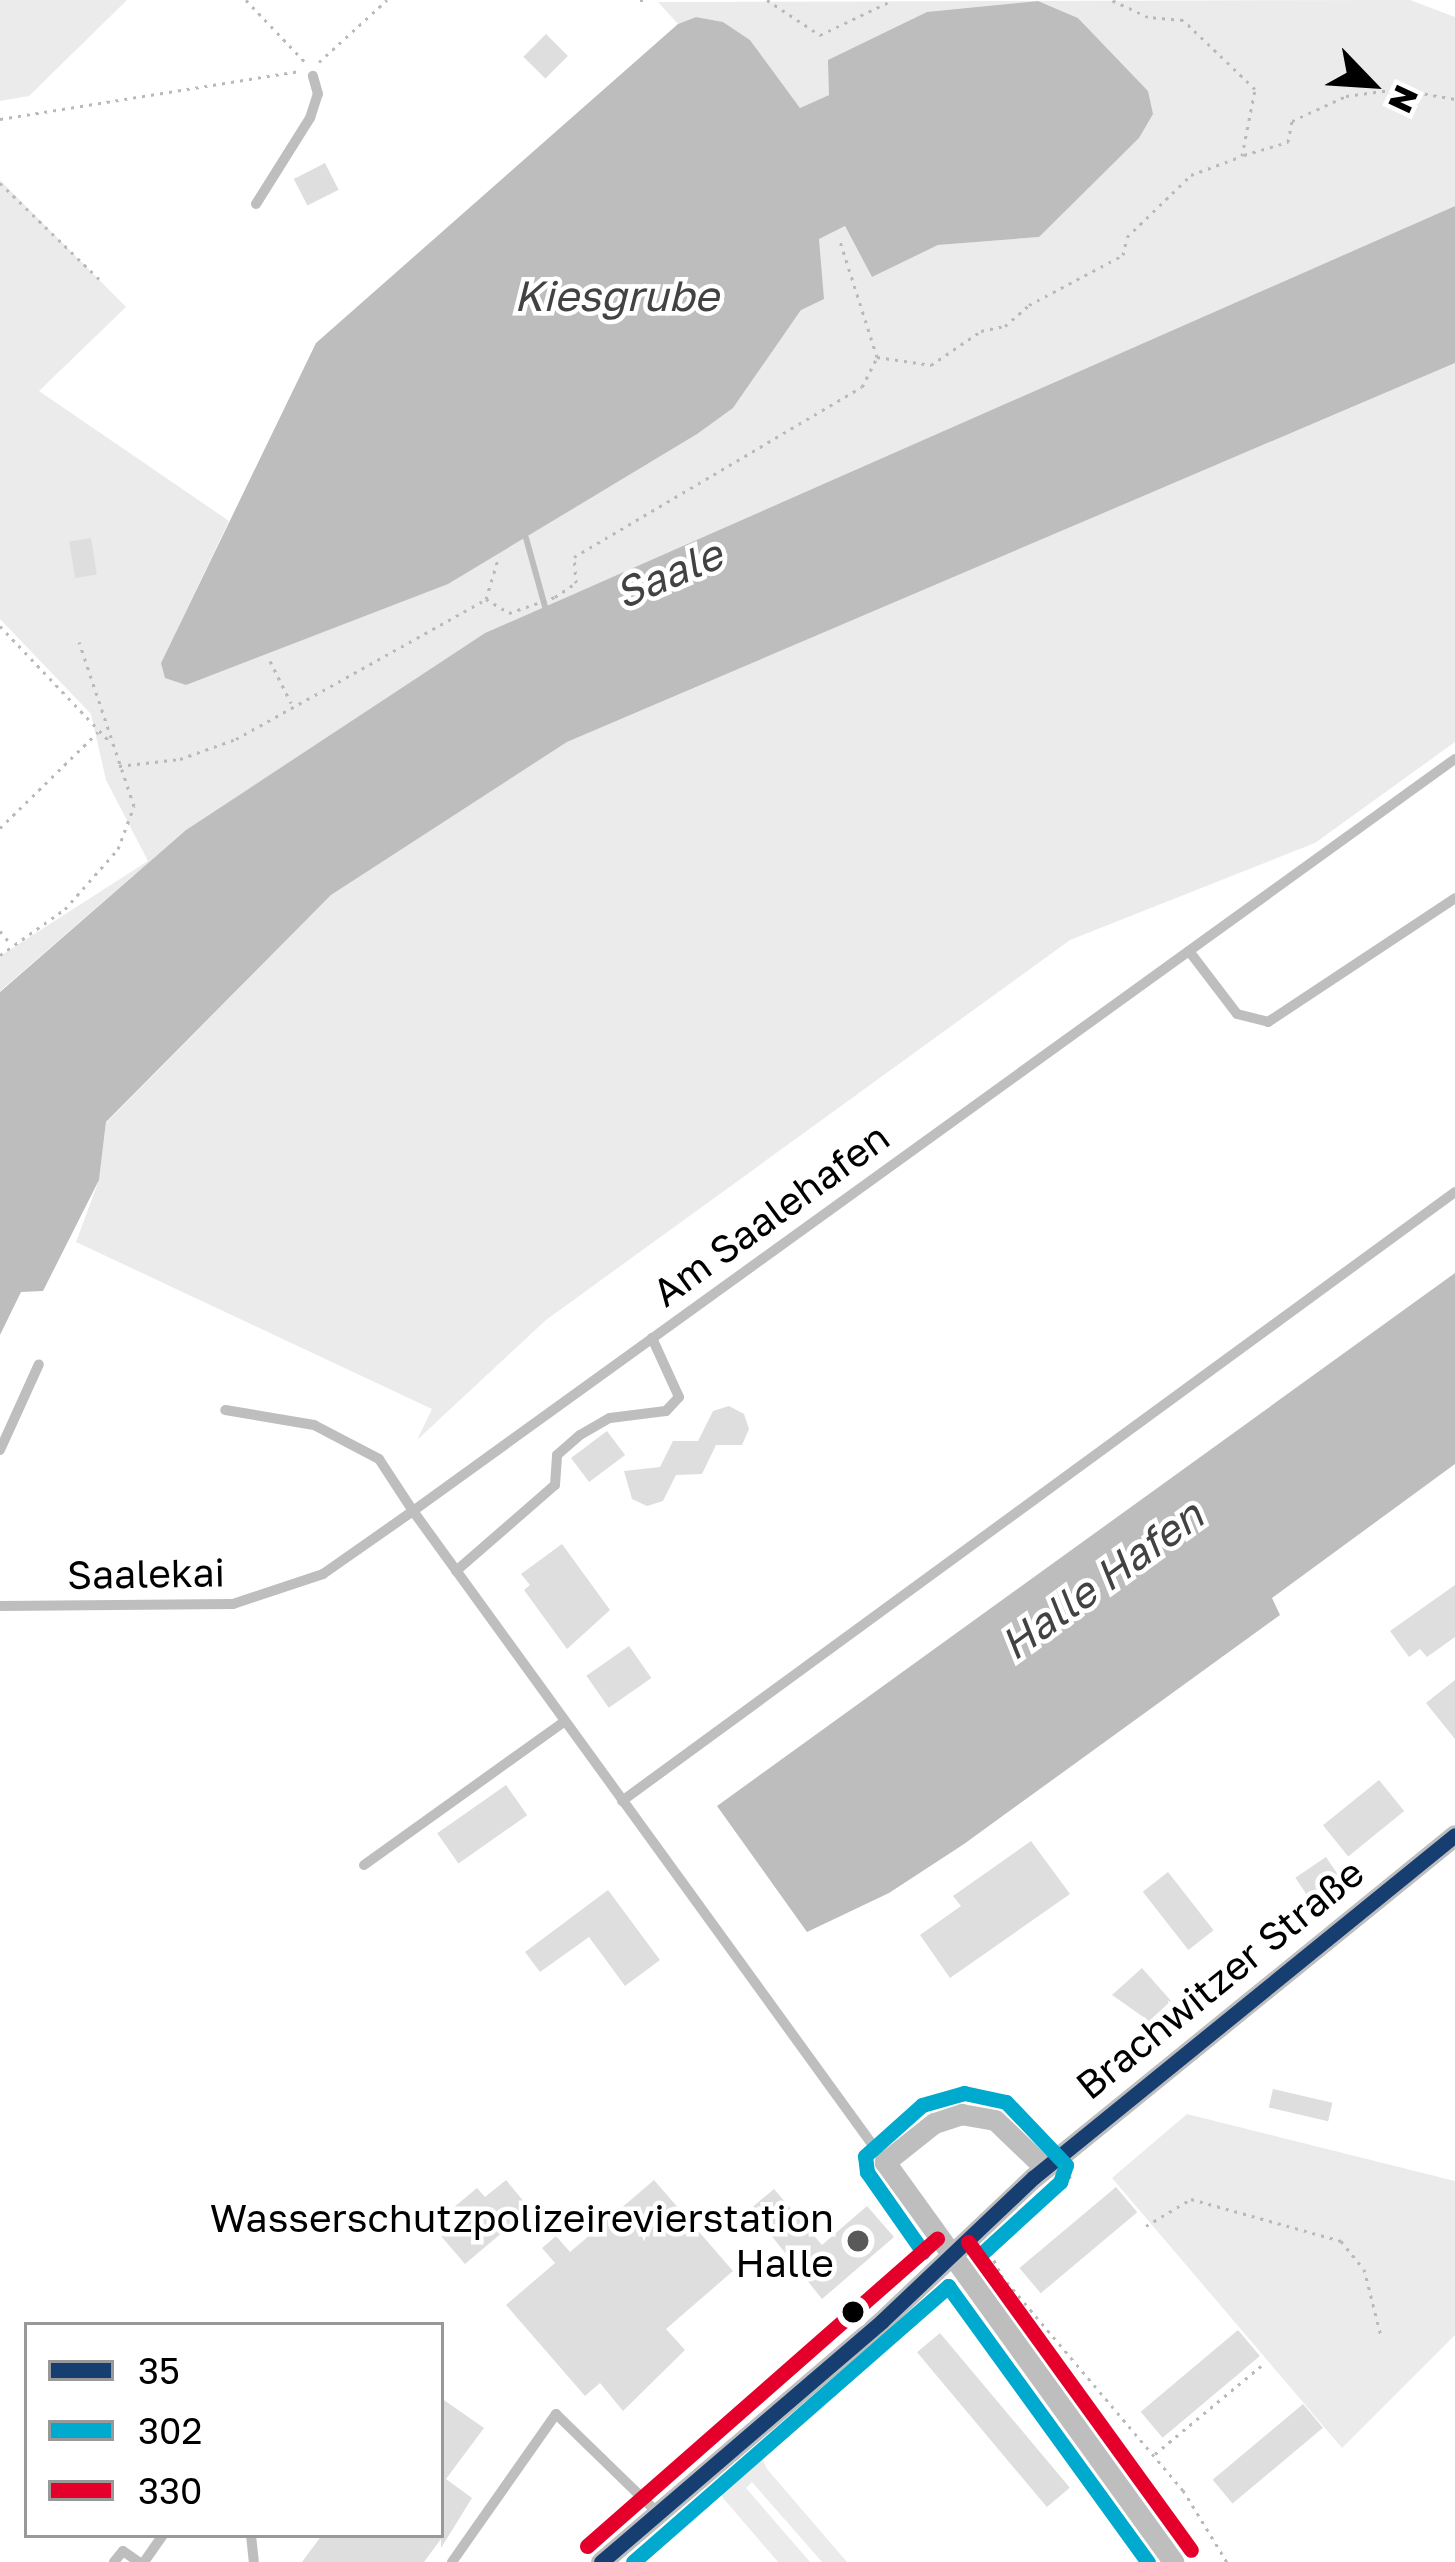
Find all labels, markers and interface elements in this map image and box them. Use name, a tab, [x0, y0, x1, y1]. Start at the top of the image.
north arrow	[1311, 24, 1431, 144]
text: N	[1381, 80, 1427, 119]
water label: Kiesgrube	[514, 270, 718, 320]
water label: Saale	[607, 528, 729, 618]
street label: Am Saalehafen	[644, 1114, 898, 1316]
water label: Halle Hafen	[990, 1489, 1212, 1669]
street label: Saalekai	[67, 1549, 225, 1599]
street label: Brachwitzer Straße	[1067, 1849, 1373, 2109]
place label: Wasserschutzpolizeirevierstation Halle	[210, 2196, 834, 2287]
marker: Wasserschutzpolizeirevierstation Halle	[845, 2228, 871, 2254]
unlabelled marker	[842, 2301, 864, 2323]
legend	[24, 2322, 444, 2538]
text: 35	[138, 2349, 180, 2392]
text: 302	[138, 2409, 202, 2452]
text: 330	[138, 2469, 202, 2512]

